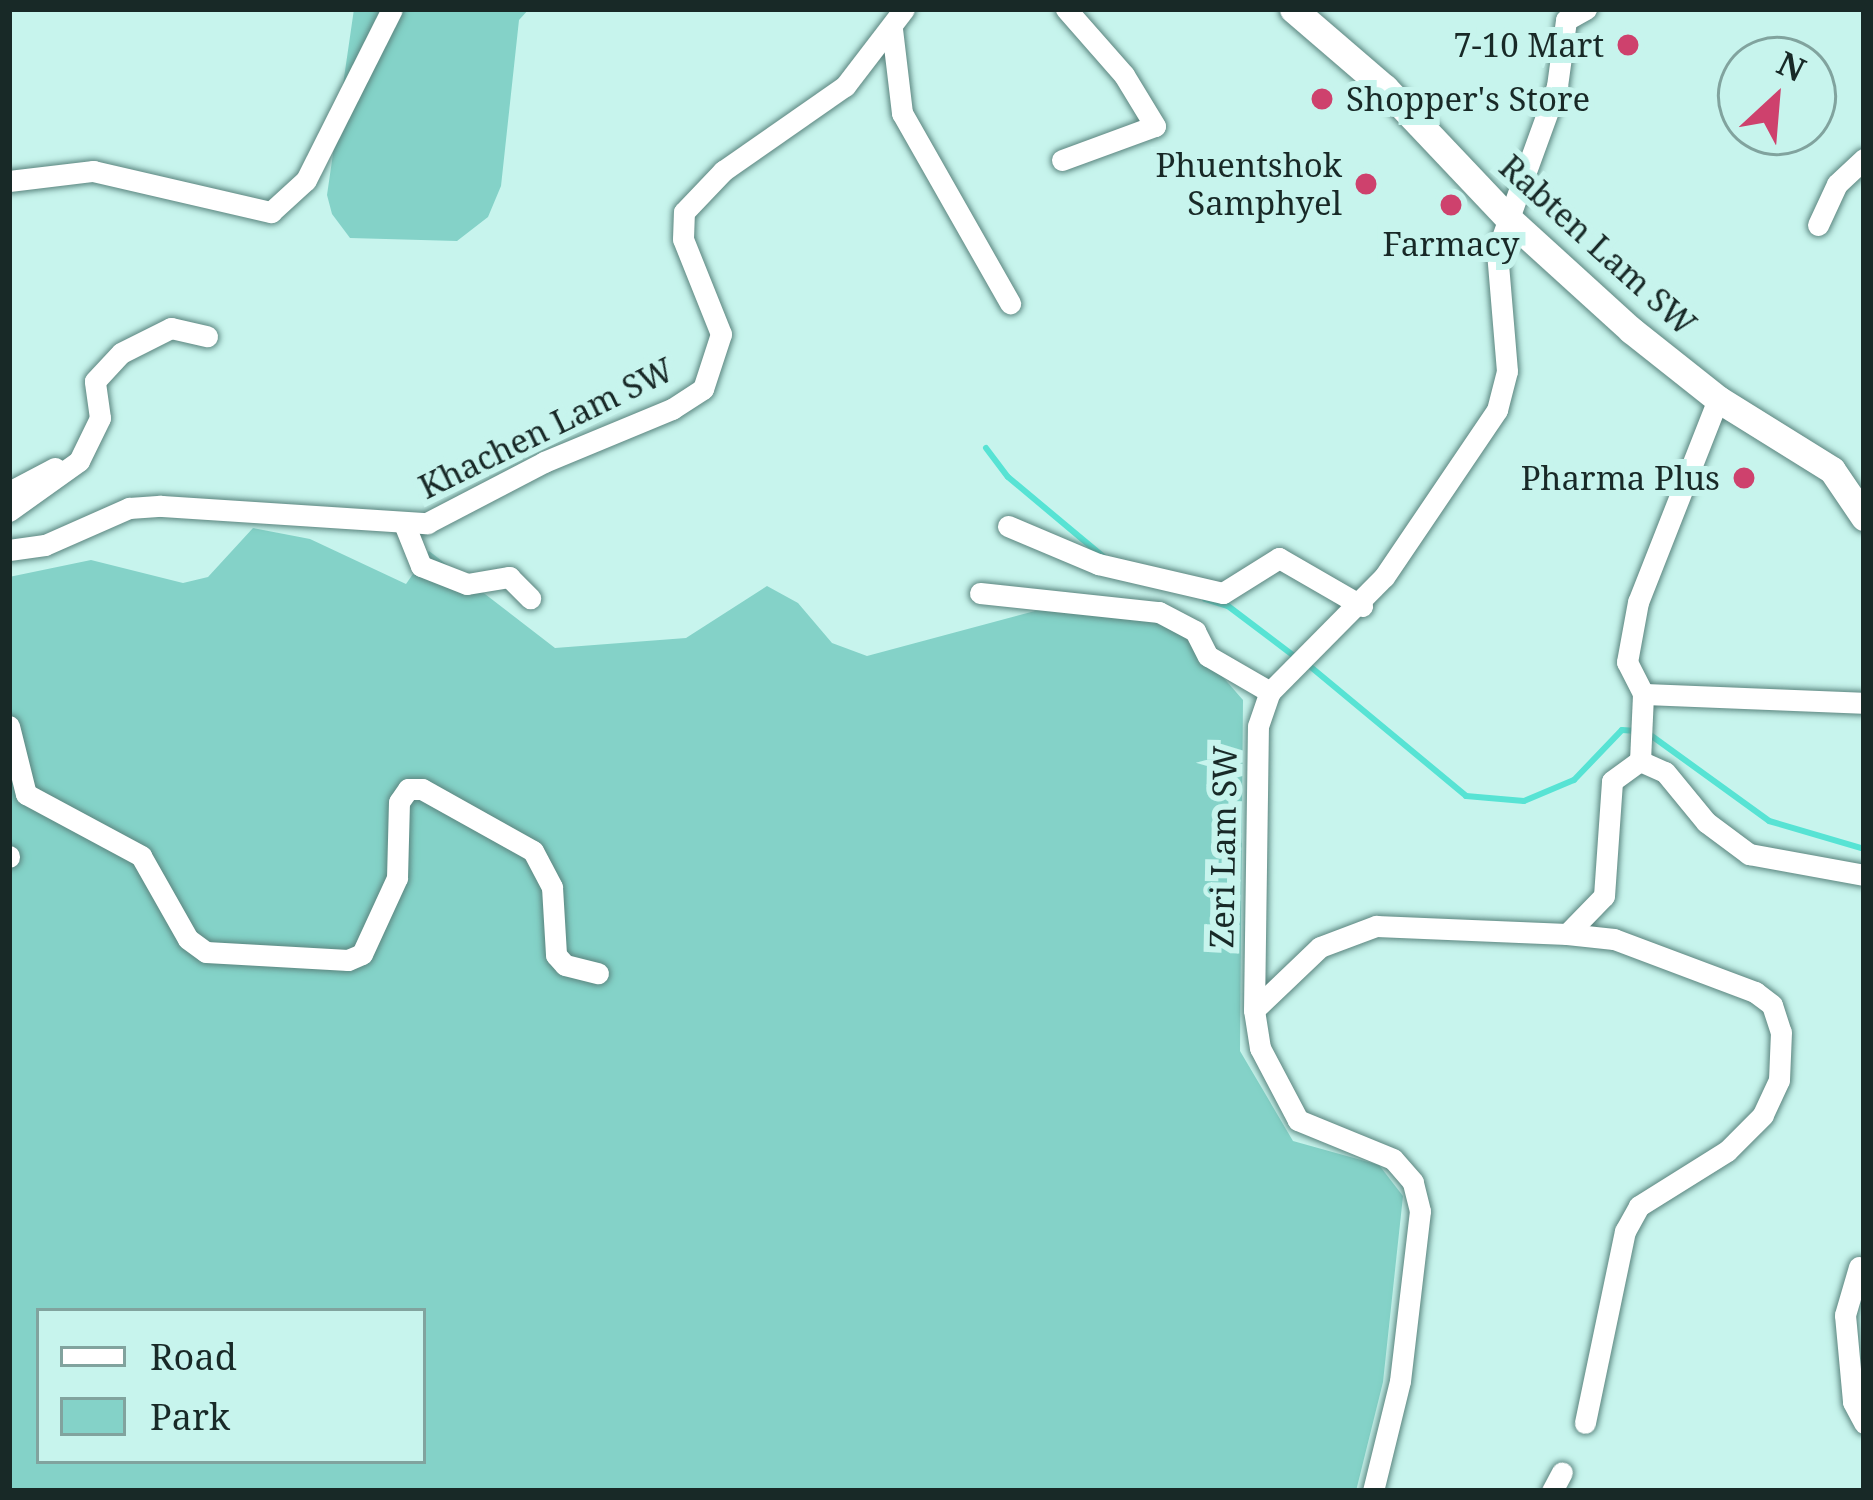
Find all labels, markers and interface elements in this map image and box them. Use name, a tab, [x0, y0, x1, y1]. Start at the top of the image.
place label: 7-10 Mart	[1453, 25, 1604, 65]
marker: 7-10 Mart	[1615, 32, 1641, 58]
north arrow	[1717, 36, 1837, 156]
text: N	[1770, 40, 1813, 92]
place label: Shopper's Store	[1346, 79, 1590, 119]
marker: Shopper's Store	[1309, 86, 1335, 112]
place label: Phuentshok Samphyel	[1155, 145, 1342, 223]
street label: Rabten Lam SW	[1492, 147, 1704, 343]
marker: Phuentshok Samphyel	[1353, 171, 1379, 197]
marker: Farmacy	[1438, 192, 1464, 218]
place label: Farmacy	[1383, 224, 1519, 264]
street label: Khachen Lam SW	[412, 349, 680, 507]
place label: Pharma Plus	[1521, 458, 1720, 498]
marker: Pharma Plus	[1731, 465, 1757, 491]
street label: Zeri Lam SW	[1201, 745, 1245, 949]
legend	[36, 1308, 426, 1464]
text: Road	[150, 1332, 237, 1381]
text: Park	[150, 1392, 230, 1441]

